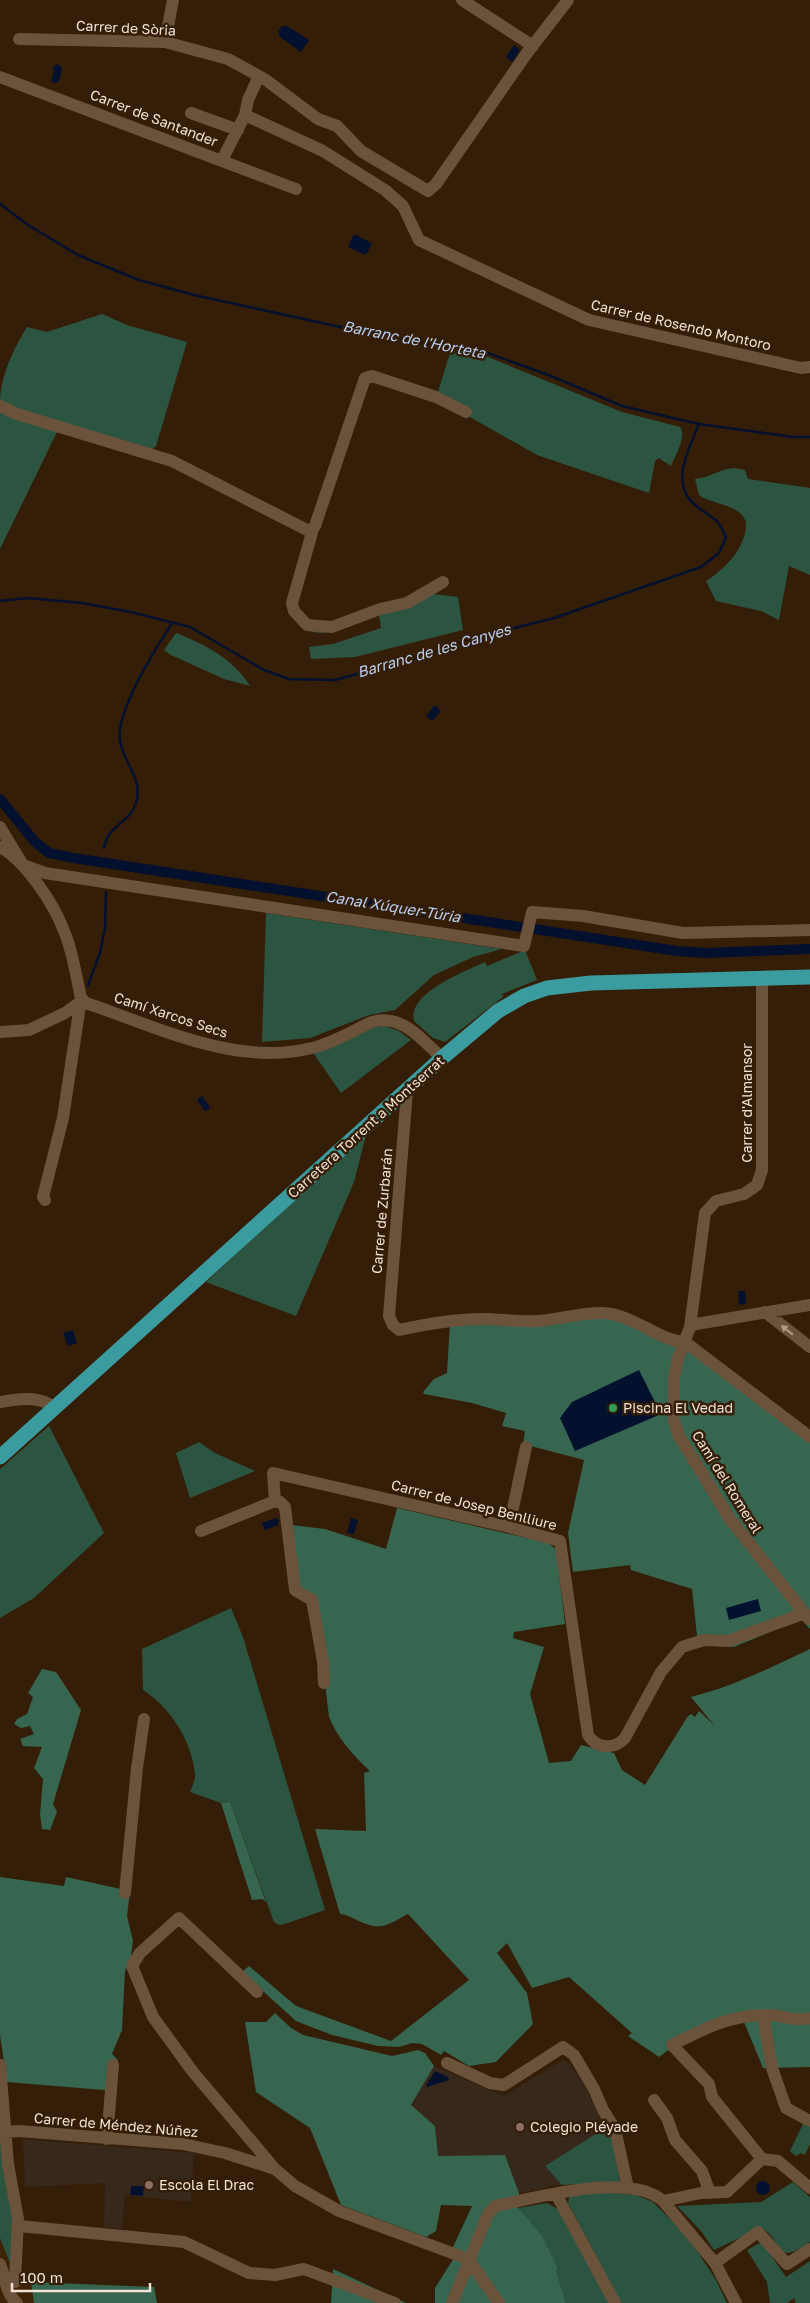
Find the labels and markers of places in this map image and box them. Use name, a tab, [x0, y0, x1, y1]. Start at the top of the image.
place label: Piscina El Vedad	[623, 1399, 733, 1416]
marker: Piscina El Vedad	[607, 1402, 619, 1414]
place label: Colegio Pléyade	[530, 2118, 638, 2135]
marker: Colegio Pléyade	[514, 2121, 526, 2133]
place label: Escola El Drac	[159, 2176, 254, 2193]
marker: Escola El Drac	[143, 2179, 155, 2191]

